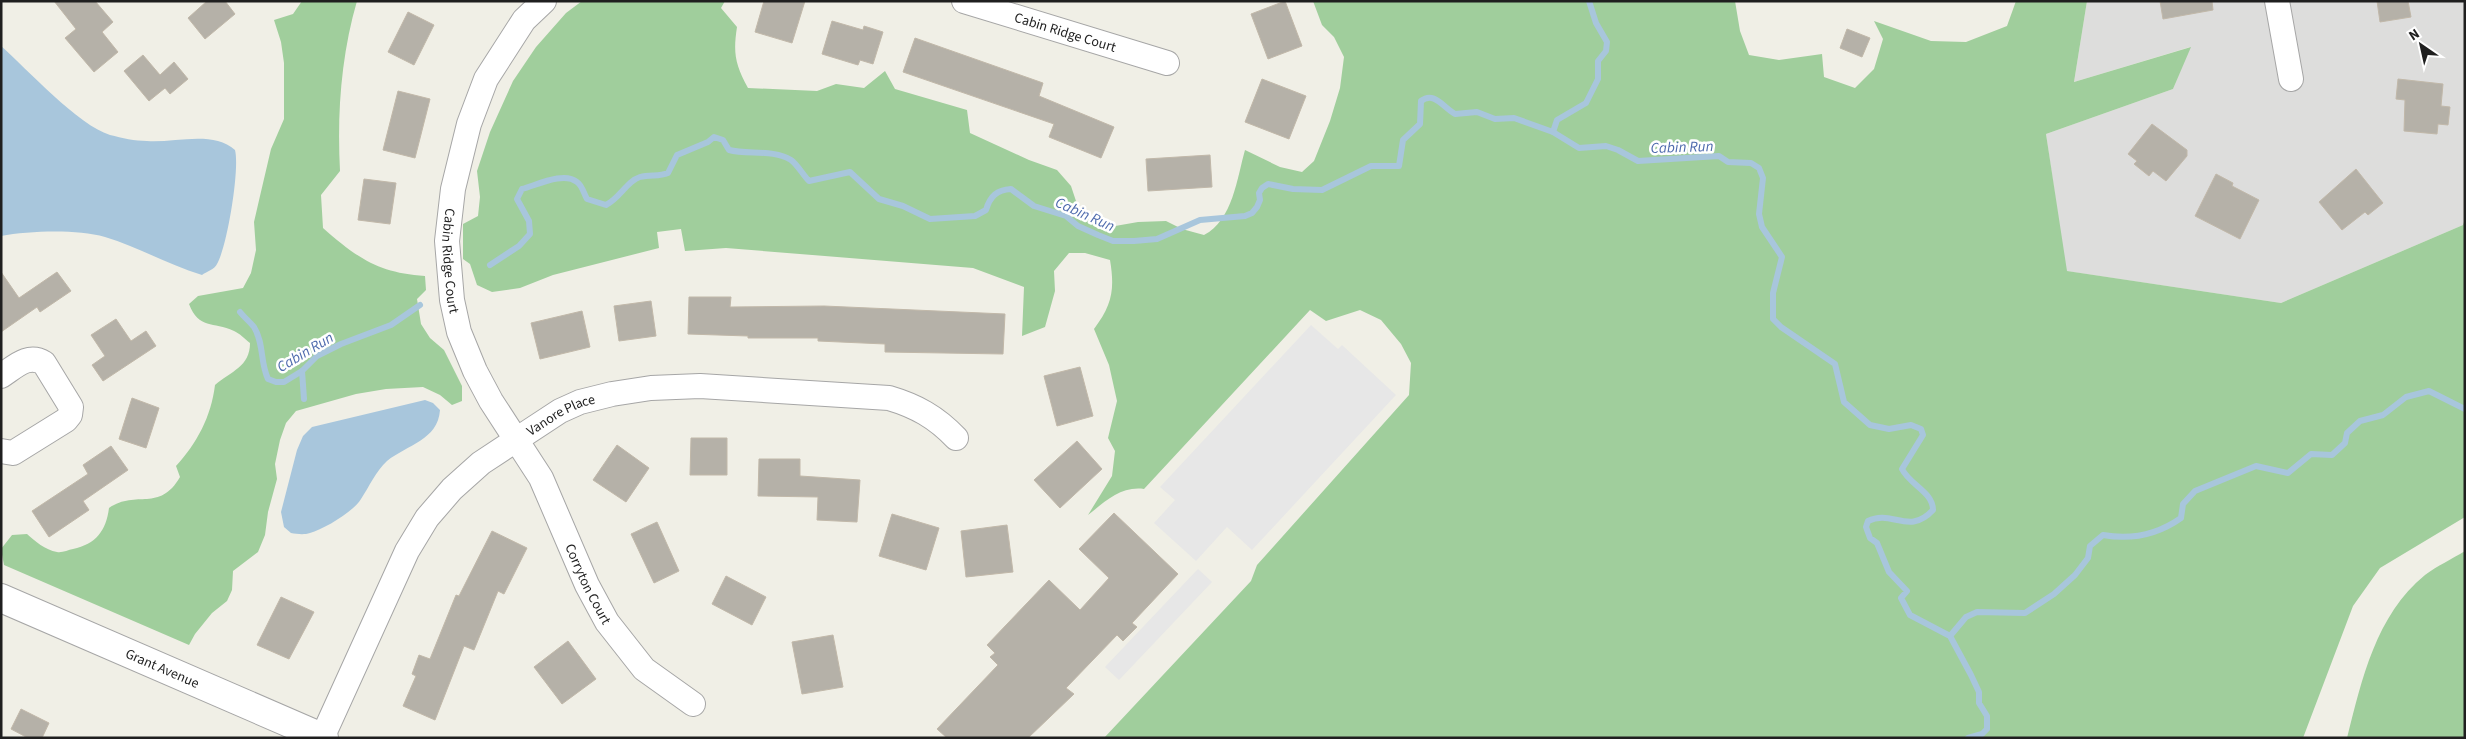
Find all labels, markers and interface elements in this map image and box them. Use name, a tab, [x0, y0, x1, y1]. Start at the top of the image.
street label: Cabin Ridge Court	[1012, 8, 1119, 58]
north arrow	[2396, 20, 2446, 70]
text: N	[2405, 24, 2424, 46]
water label: Cabin Run	[1650, 136, 1714, 159]
water label: Cabin Run	[1052, 192, 1118, 237]
street label: Cabin Ridge Court	[436, 207, 464, 316]
water label: Cabin Run	[273, 327, 338, 378]
street label: Vanore Place	[523, 390, 597, 441]
street label: Corryton Court	[559, 541, 616, 629]
street label: Grant Avenue	[122, 644, 202, 694]

